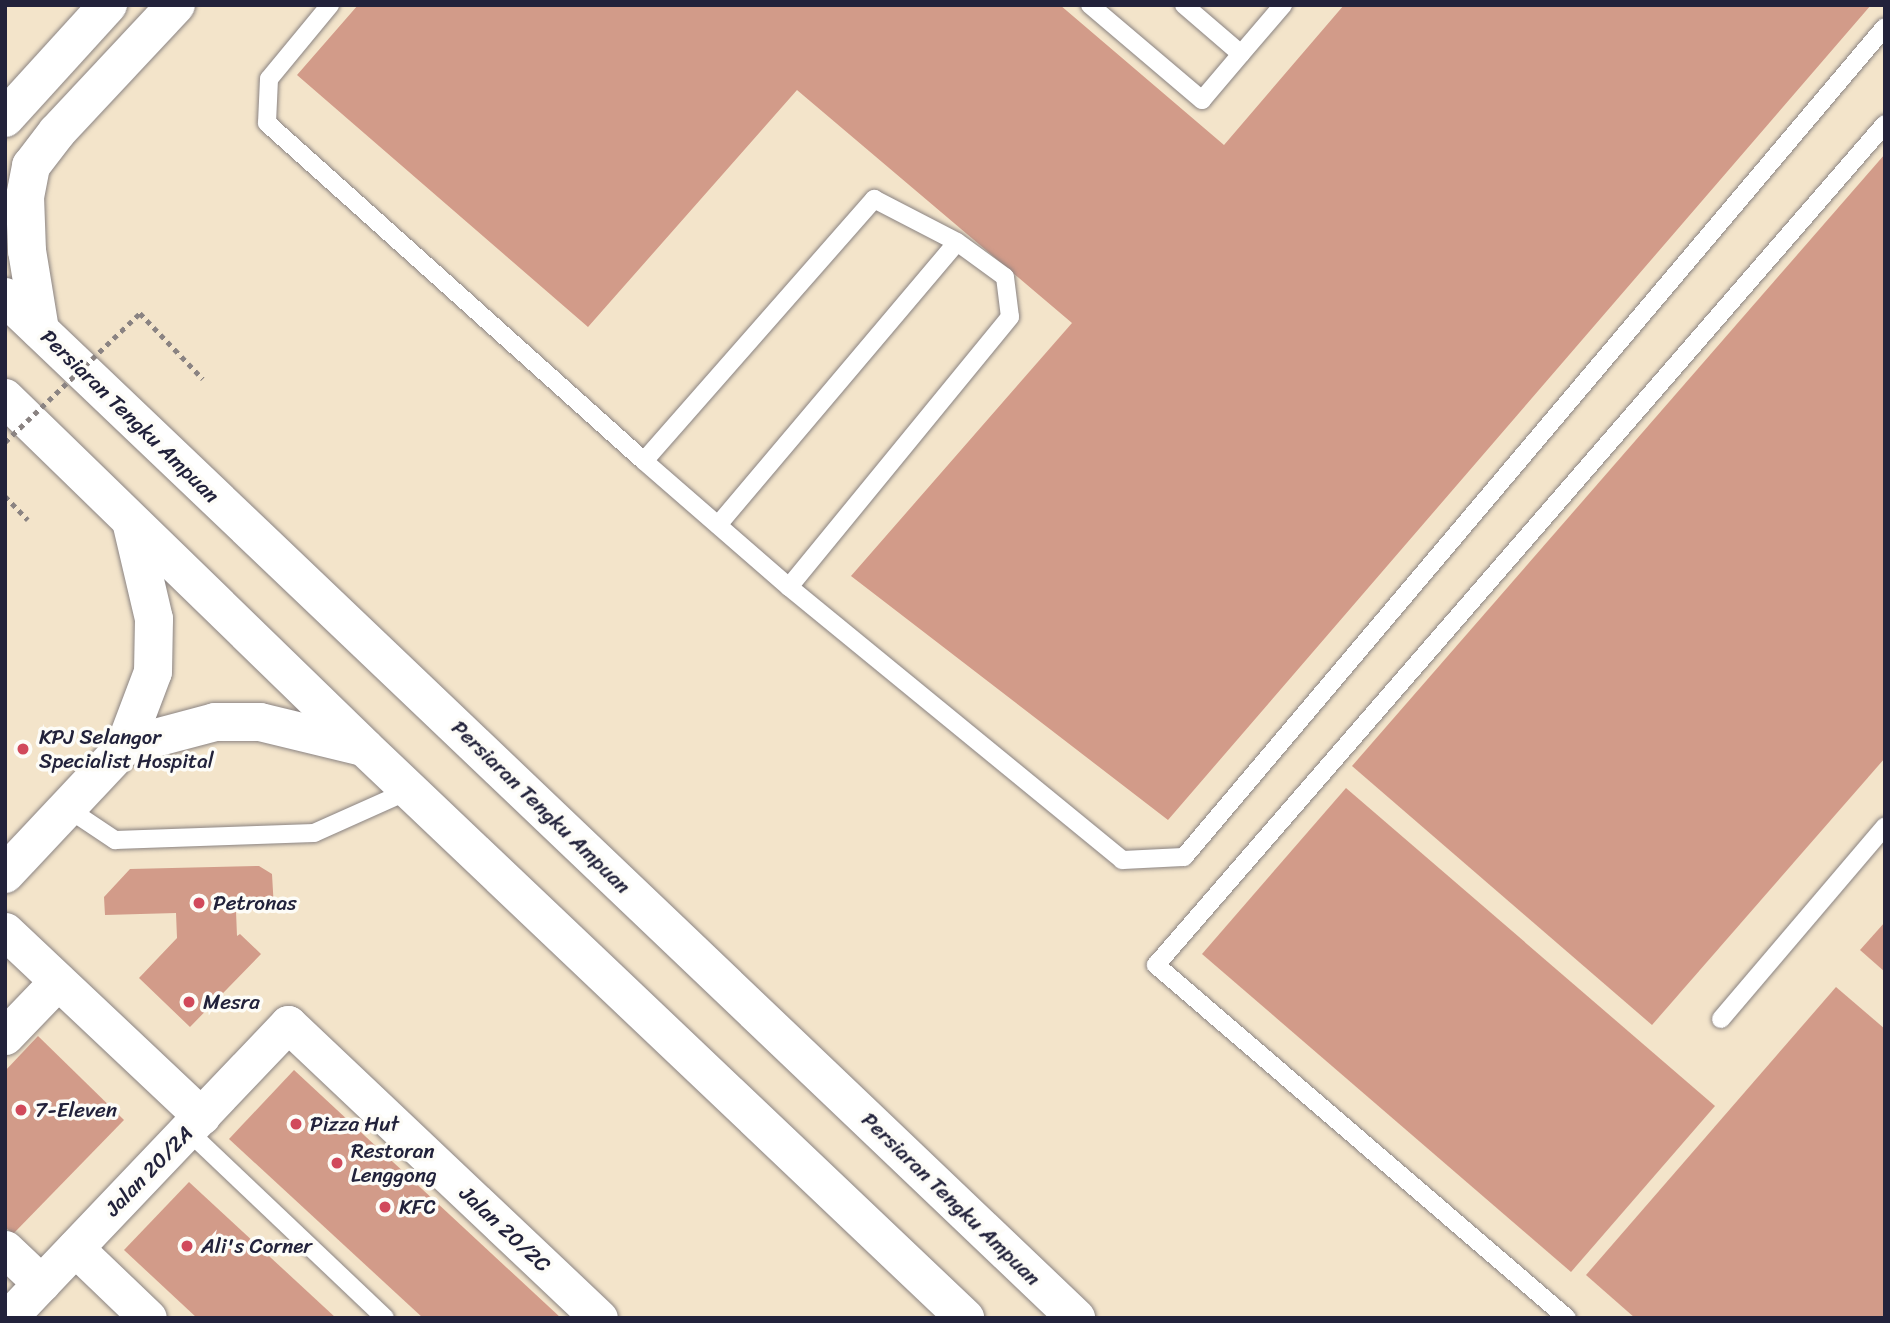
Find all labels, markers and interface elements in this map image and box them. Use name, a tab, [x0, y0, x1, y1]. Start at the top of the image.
street label: Persiaran Tengku Ampuan	[35, 324, 225, 508]
street label: Persiaran Tengku Ampuan	[446, 715, 636, 899]
place label: KPJ Selangor Specialist Hospital	[39, 724, 214, 774]
marker: KPJ Selangor Specialist Hospital	[13, 739, 33, 759]
place label: Petronas	[213, 890, 297, 916]
marker: Petronas	[191, 895, 207, 911]
place label: Mesra	[203, 989, 260, 1015]
marker: Mesra	[181, 994, 197, 1010]
place label: 7-Eleven	[35, 1097, 117, 1123]
marker: 7-Eleven	[13, 1102, 29, 1118]
street label: Persiaran Tengku Ampuan	[856, 1107, 1046, 1291]
place label: Pizza Hut	[310, 1111, 400, 1137]
marker: Pizza Hut	[288, 1116, 304, 1132]
street label: Jalan 20/2A	[100, 1121, 198, 1221]
place label: Restoran Lenggong	[351, 1138, 437, 1188]
marker: Restoran Lenggong	[329, 1155, 345, 1171]
street label: Jalan 20/2C	[454, 1181, 556, 1277]
place label: KFC	[399, 1194, 436, 1220]
marker: KFC	[377, 1199, 393, 1215]
place label: Ali's Corner	[201, 1233, 313, 1259]
marker: Ali's Corner	[179, 1238, 195, 1254]

